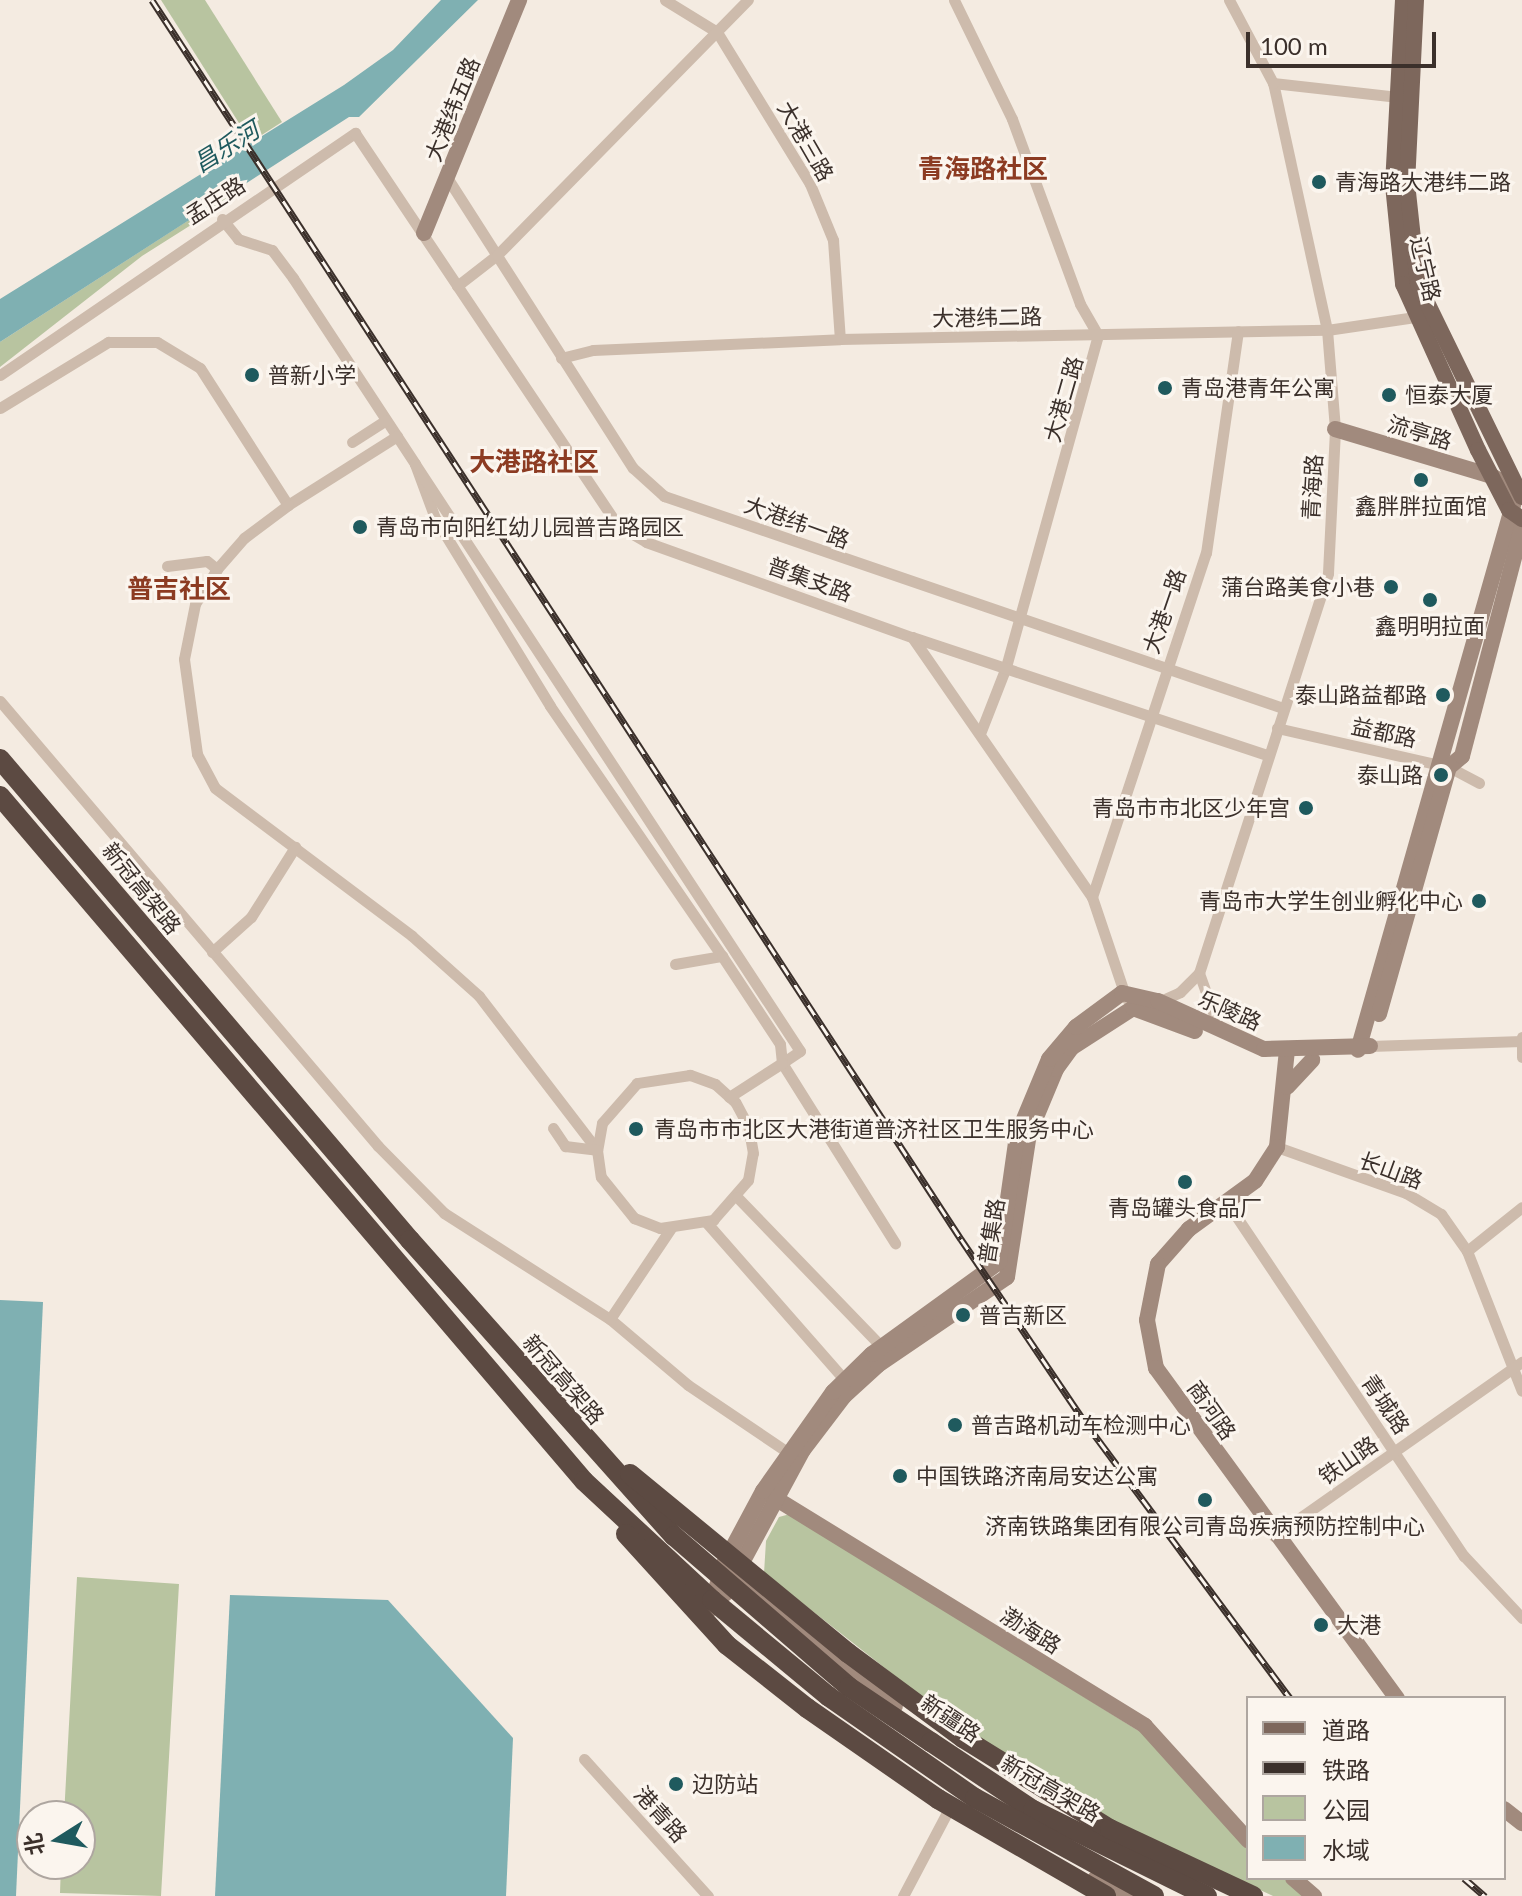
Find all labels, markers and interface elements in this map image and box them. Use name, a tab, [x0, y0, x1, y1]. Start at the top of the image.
scale bar	[1250, 16, 1440, 66]
text: 100 m	[1260, 31, 1328, 60]
street label: 大港纬五路	[419, 53, 485, 165]
street label: 大港三路	[773, 96, 839, 186]
water label: 昌乐河	[188, 115, 264, 177]
district label: 青海路社区	[918, 153, 1048, 185]
place label: 青海路大港纬二路	[1335, 169, 1511, 195]
street label: 孟庄路	[180, 171, 250, 229]
marker: 青海路大港纬二路	[1310, 173, 1328, 191]
street label: 辽宁路	[1406, 234, 1446, 304]
street label: 大港纬二路	[932, 303, 1042, 331]
street label: 大港二路	[1038, 353, 1088, 445]
place label: 普新小学	[268, 362, 356, 388]
marker: 普新小学	[243, 366, 261, 384]
place label: 青岛港青年公寓	[1181, 375, 1335, 401]
marker: 青岛港青年公寓	[1156, 379, 1174, 397]
place label: 恒泰大厦	[1405, 382, 1493, 408]
marker: 恒泰大厦	[1380, 386, 1398, 404]
street label: 流亭路	[1385, 410, 1455, 454]
district label: 大港路社区	[469, 446, 599, 478]
street label: 青海路	[1297, 453, 1327, 521]
marker: 鑫胖胖拉面馆	[1412, 471, 1430, 489]
street label: 大港纬一路	[741, 491, 853, 553]
place label: 鑫胖胖拉面馆	[1355, 493, 1487, 519]
place label: 青岛市向阳红幼儿园普吉路园区	[376, 514, 684, 540]
marker: 青岛市向阳红幼儿园普吉路园区	[351, 518, 369, 536]
street label: 普集支路	[764, 552, 856, 606]
street label: 大港一路	[1137, 565, 1191, 657]
district label: 普吉社区	[127, 573, 231, 605]
place label: 蒲台路美食小巷	[1221, 574, 1375, 600]
marker: 蒲台路美食小巷	[1382, 578, 1400, 596]
marker: 鑫明明拉面	[1421, 591, 1439, 609]
place label: 鑫明明拉面	[1375, 613, 1485, 639]
place label: 泰山路益都路	[1295, 682, 1427, 708]
marker: 泰山路益都路	[1434, 686, 1452, 704]
street label: 益都路	[1349, 712, 1419, 752]
place label: 泰山路	[1357, 762, 1423, 788]
marker: 泰山路	[1430, 764, 1452, 786]
place label: 青岛市市北区少年宫	[1092, 795, 1290, 821]
marker: 青岛市市北区少年宫	[1297, 799, 1315, 817]
street label: 新冠高架路	[97, 837, 187, 939]
place label: 青岛市大学生创业孵化中心	[1199, 888, 1463, 914]
marker: 青岛市大学生创业孵化中心	[1470, 892, 1488, 910]
street label: 乐陵路	[1194, 985, 1266, 1035]
place label: 青岛市市北区大港街道普济社区卫生服务中心	[654, 1116, 1094, 1142]
marker: 青岛市市北区大港街道普济社区卫生服务中心	[625, 1118, 647, 1140]
street label: 长山路	[1355, 1146, 1427, 1194]
marker: 青岛罐头食品厂	[1176, 1173, 1194, 1191]
place label: 青岛罐头食品厂	[1108, 1195, 1262, 1221]
street label: 普集路	[973, 1196, 1009, 1266]
place label: 普吉新区	[979, 1302, 1067, 1328]
marker: 普吉新区	[954, 1306, 972, 1324]
street label: 新冠高架路	[518, 1329, 610, 1429]
street label: 青城路	[1357, 1369, 1415, 1439]
street label: 商河路	[1182, 1375, 1242, 1445]
place label: 普吉路机动车检测中心	[971, 1412, 1191, 1438]
marker: 普吉路机动车检测中心	[946, 1416, 964, 1434]
street label: 铁山路	[1313, 1430, 1383, 1490]
place label: 中国铁路济南局安达公寓	[916, 1463, 1158, 1489]
marker: 中国铁路济南局安达公寓	[891, 1467, 909, 1485]
marker: 济南铁路集团有限公司青岛疾病预防控制中心	[1196, 1491, 1214, 1509]
place label: 济南铁路集团有限公司青岛疾病预防控制中心	[985, 1513, 1425, 1539]
street label: 渤海路	[996, 1601, 1066, 1659]
place label: 大港	[1337, 1612, 1381, 1638]
marker: 大港	[1312, 1616, 1330, 1634]
street label: 新疆路	[916, 1689, 986, 1747]
legend	[1246, 1696, 1506, 1880]
text: 道路	[1322, 1715, 1370, 1744]
street label: 新冠高架路	[997, 1749, 1105, 1827]
text: 铁路	[1322, 1755, 1370, 1784]
place label: 边防站	[692, 1771, 758, 1797]
marker: 边防站	[667, 1775, 685, 1793]
street label: 港青路	[629, 1781, 693, 1847]
text: 公园	[1322, 1795, 1370, 1824]
north arrow	[16, 1800, 96, 1880]
text: 北	[19, 1831, 49, 1858]
text: 水域	[1322, 1835, 1370, 1864]

